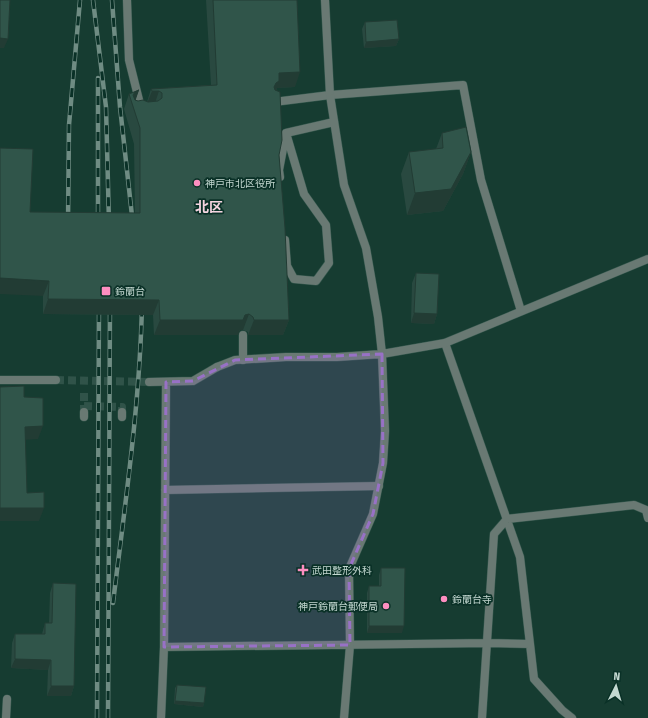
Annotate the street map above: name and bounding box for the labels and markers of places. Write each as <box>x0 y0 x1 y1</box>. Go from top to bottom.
marker: 神戸市北区役所 <box>192 178 202 188</box>
place label: 神戸市北区役所 <box>205 178 275 190</box>
marker: 鈴蘭台 <box>100 285 112 297</box>
place label: 鈴蘭台 <box>115 286 145 298</box>
marker: 武田整形外科 <box>297 564 309 576</box>
place label: 武田整形外科 <box>312 565 372 577</box>
marker: 鈴蘭台寺 <box>439 594 449 604</box>
place label: 鈴蘭台寺 <box>452 594 492 606</box>
place label: 神戸鈴蘭台郵便局 <box>298 601 378 613</box>
marker: 神戸鈴蘭台郵便局 <box>381 601 391 611</box>

